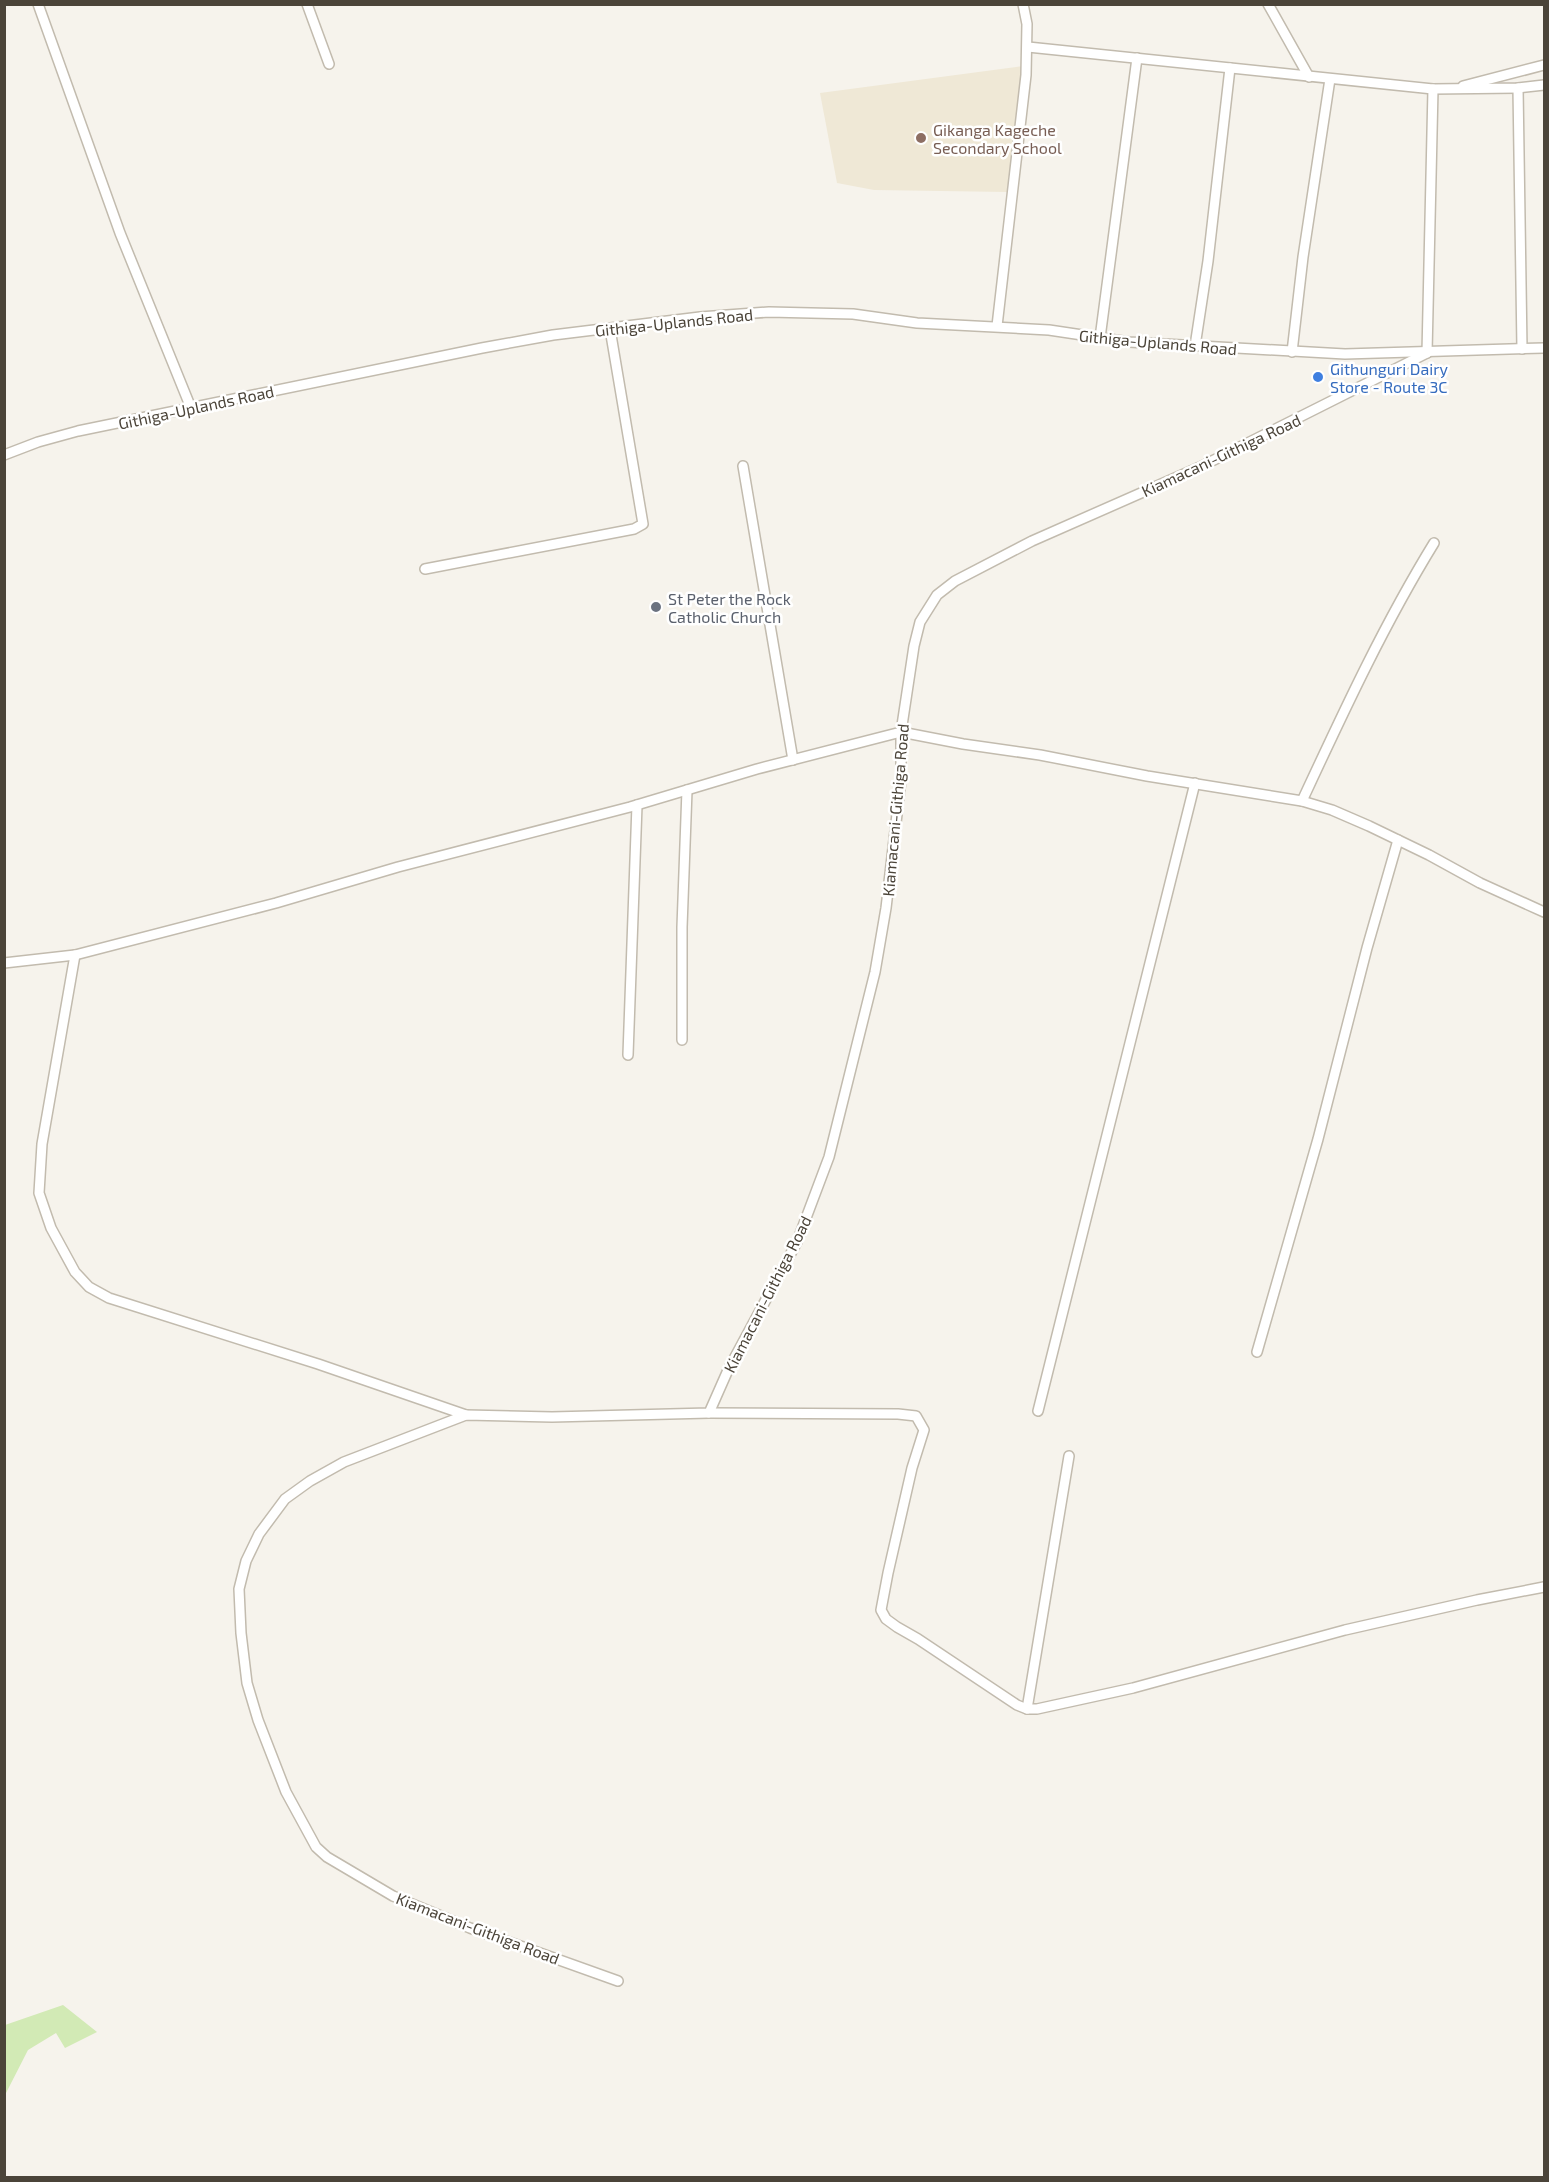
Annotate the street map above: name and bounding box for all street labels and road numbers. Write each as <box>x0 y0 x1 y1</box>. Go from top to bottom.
street label: Githiga-Uplands Road <box>594 304 754 340</box>
street label: Githiga-Uplands Road <box>1078 326 1238 358</box>
street label: Githiga-Uplands Road <box>116 381 276 433</box>
street label: Kiamacani-Githiga Road <box>1138 410 1304 500</box>
street label: Kiamacani-Githiga Road <box>878 723 912 897</box>
street label: Kiamacani-Githiga Road <box>719 1212 815 1376</box>
street label: Kiamacani-Githiga Road <box>394 1888 562 1968</box>

